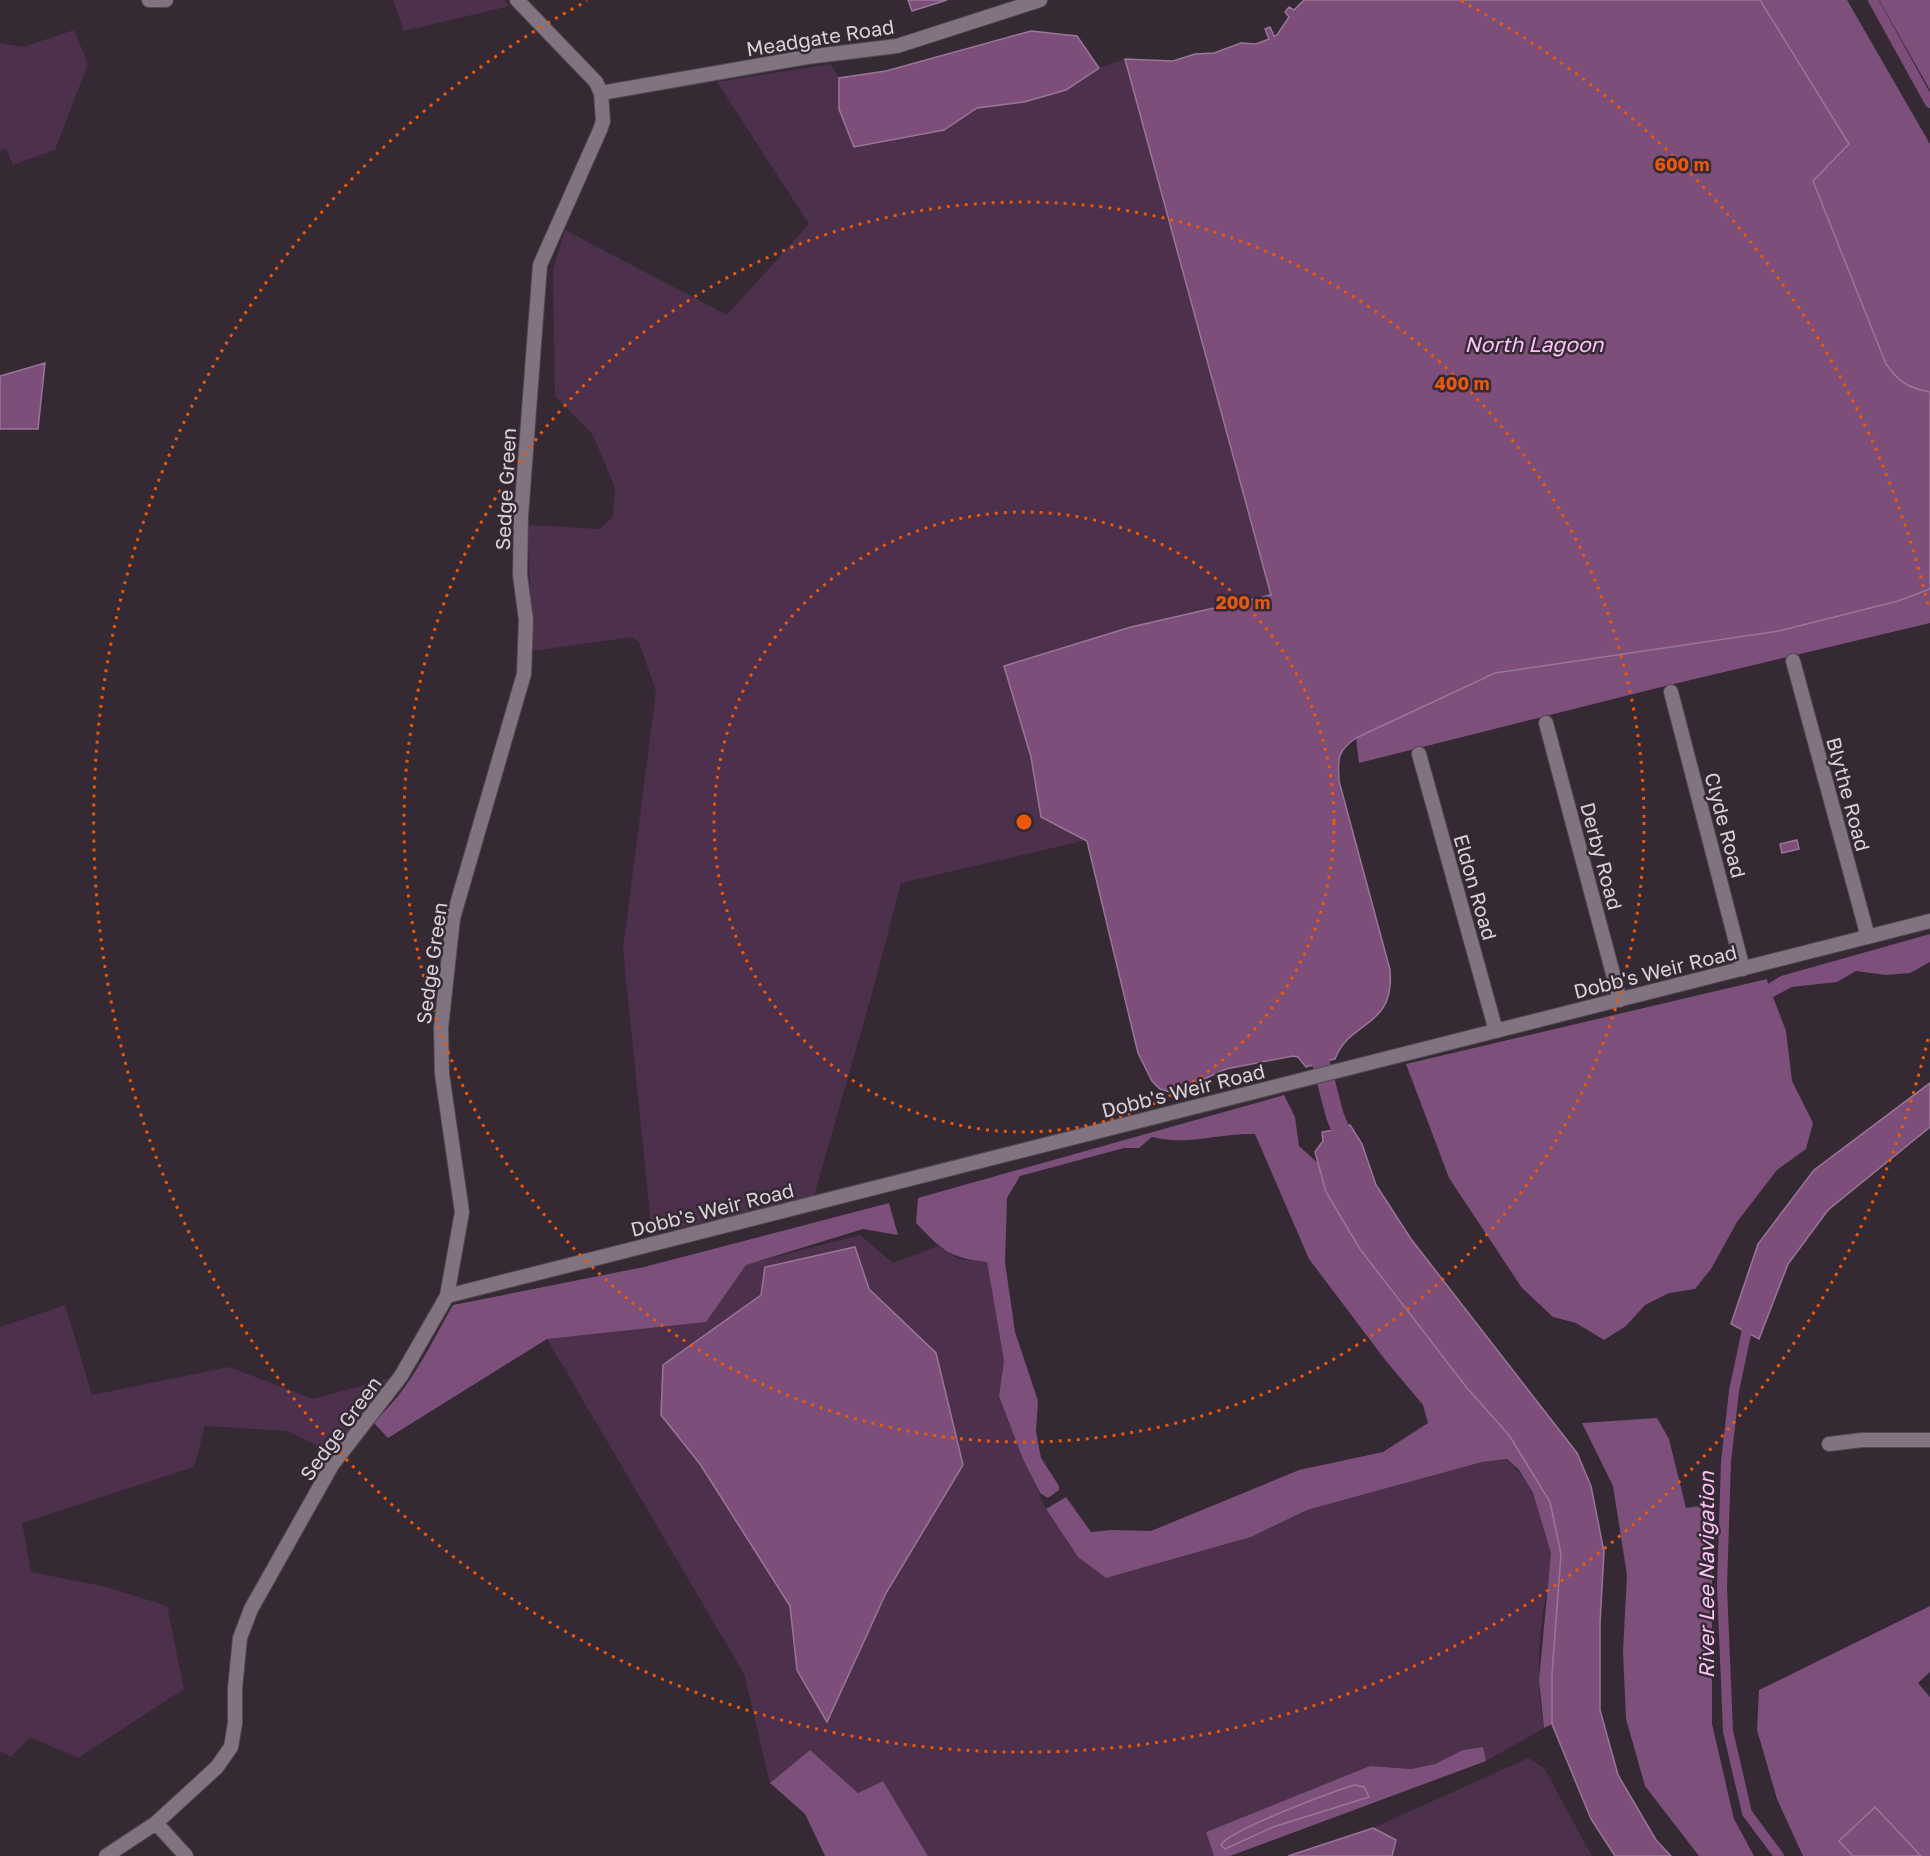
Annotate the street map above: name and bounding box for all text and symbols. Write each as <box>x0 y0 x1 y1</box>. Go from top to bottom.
street label: Meadgate Road <box>744 13 896 61</box>
text: 600 m <box>1654 153 1710 175</box>
water label: North Lagoon <box>1465 331 1604 357</box>
text: 400 m <box>1435 372 1489 394</box>
street label: Sedge Green <box>490 427 520 551</box>
text: 200 m <box>1216 591 1270 613</box>
street label: Blythe Road <box>1822 734 1876 854</box>
street label: Clyde Road <box>1700 770 1752 880</box>
street label: Derby Road <box>1576 800 1628 912</box>
centre of rings <box>1014 812 1034 832</box>
street label: Eldon Road <box>1449 831 1503 943</box>
street label: Sedge Green <box>411 901 451 1025</box>
street label: Dobb's Weir Road <box>1571 939 1739 1003</box>
street label: Dobb's Weir Road <box>1099 1058 1267 1122</box>
street label: Dobb's Weir Road <box>628 1177 796 1241</box>
street label: Sedge Green <box>294 1371 386 1485</box>
water label: River Lee Navigation <box>1693 1470 1719 1679</box>

